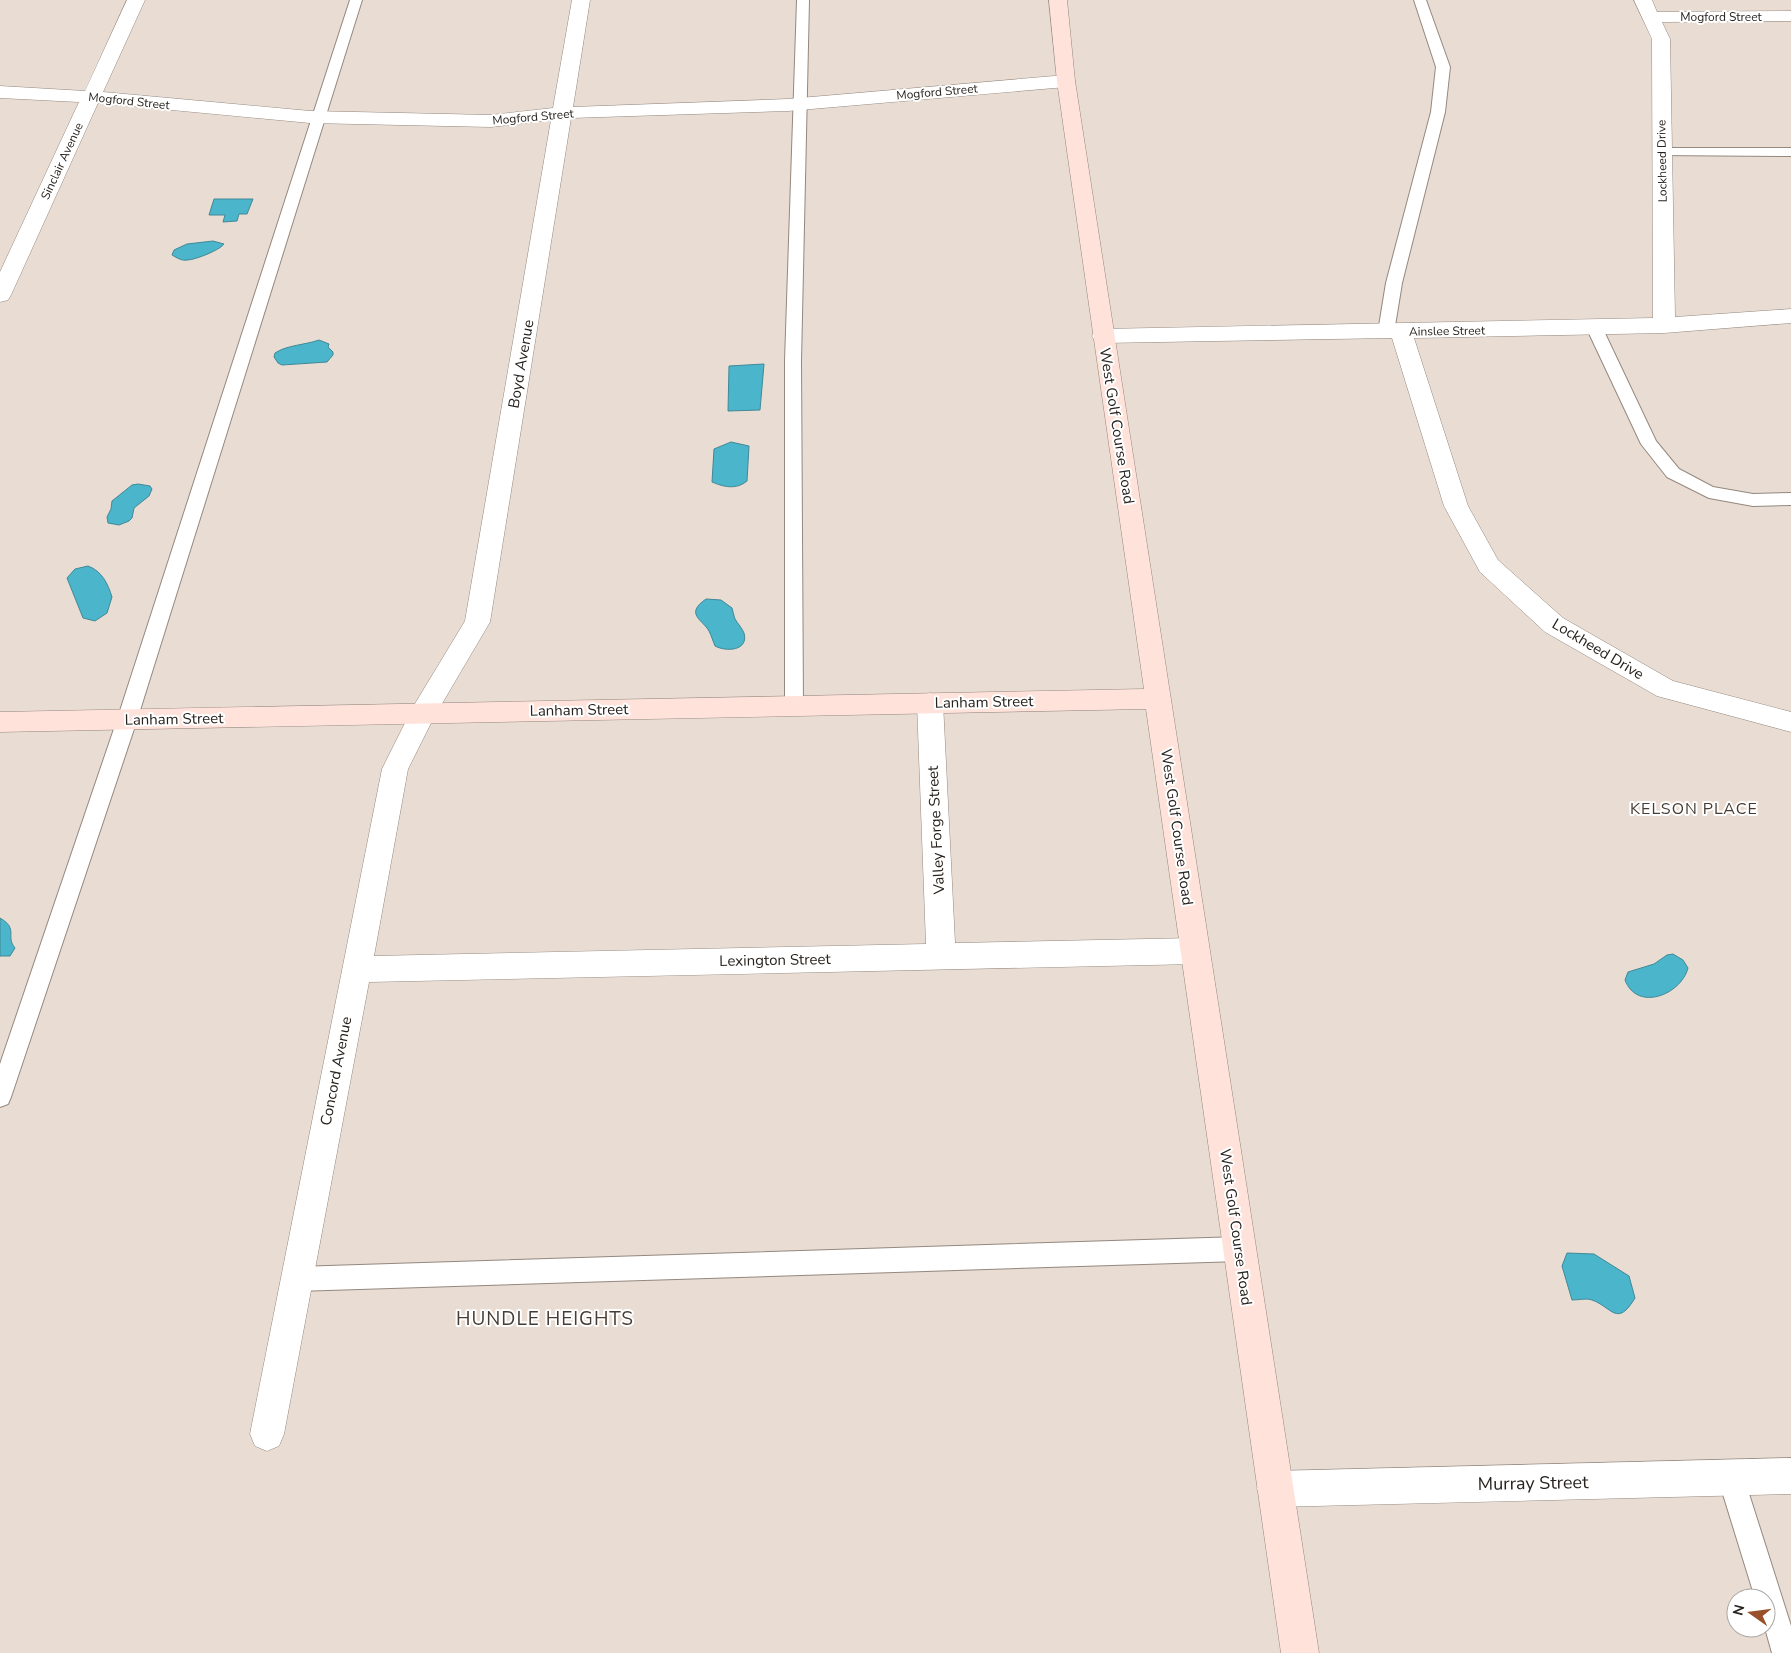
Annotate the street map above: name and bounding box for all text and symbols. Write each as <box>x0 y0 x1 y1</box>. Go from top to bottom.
street label: Mogford Street <box>1680 9 1763 25</box>
street label: Mogford Street <box>896 80 979 104</box>
street label: Mogford Street <box>88 89 171 113</box>
street label: Mogford Street <box>492 105 575 129</box>
street label: Lockheed Drive <box>1653 119 1671 203</box>
street label: Sinclair Avenue <box>37 120 87 202</box>
street label: Boyd Avenue <box>503 318 539 410</box>
street label: Ainslee Street <box>1409 322 1486 340</box>
street label: West Golf Course Road <box>1095 346 1139 506</box>
street label: Lockheed Drive <box>1548 614 1648 684</box>
street label: Lanham Street <box>934 691 1034 713</box>
street label: Lanham Street <box>529 699 629 721</box>
street label: Lanham Street <box>124 708 224 730</box>
street label: West Golf Course Road <box>1156 747 1198 907</box>
street label: Valley Forge Street <box>923 764 949 896</box>
district label: KELSON PLACE <box>1630 798 1758 820</box>
street label: Lexington Street <box>719 949 832 971</box>
street label: Concord Avenue <box>316 1015 356 1127</box>
street label: West Golf Course Road <box>1215 1147 1257 1307</box>
district label: HUNDLE HEIGHTS <box>456 1306 634 1332</box>
street label: Murray Street <box>1477 1470 1589 1496</box>
north arrow <box>1726 1588 1776 1638</box>
text: N <box>1728 1603 1749 1617</box>

